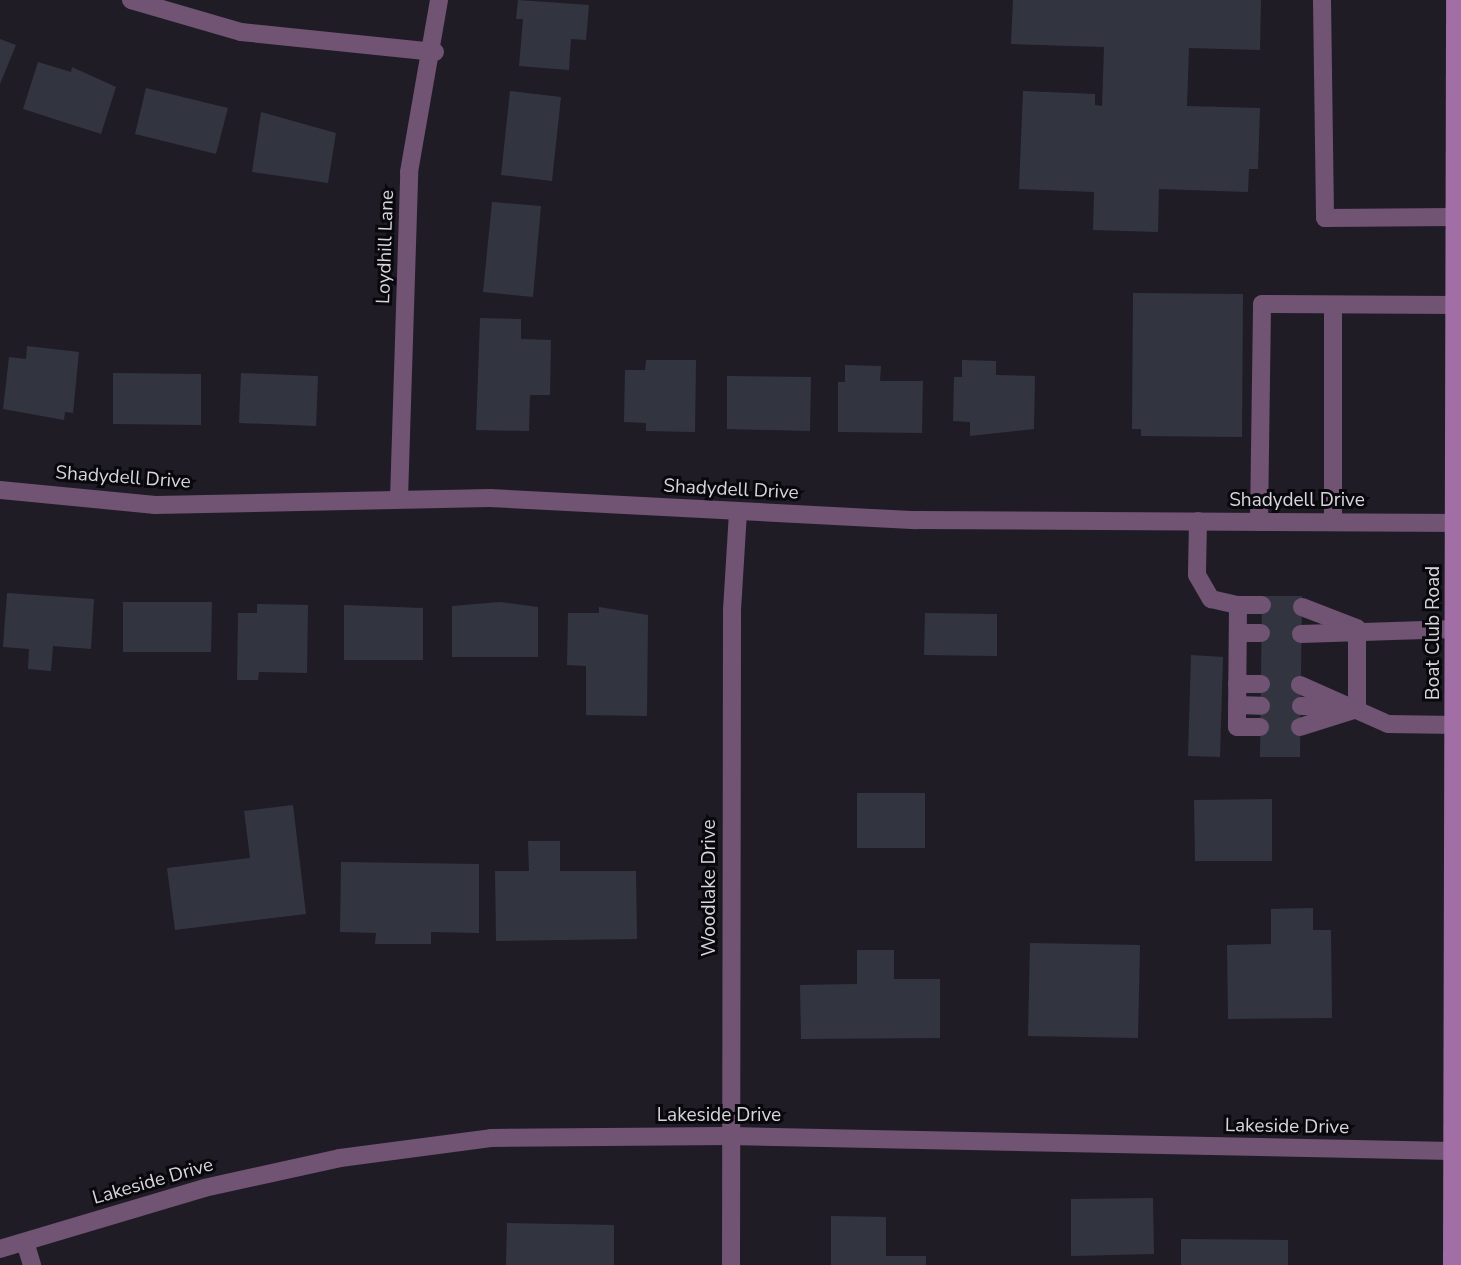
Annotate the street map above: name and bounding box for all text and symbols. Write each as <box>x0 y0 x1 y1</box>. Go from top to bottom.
street label: Loydhill Lane <box>373 190 399 304</box>
street label: Shadydell Drive <box>55 462 191 494</box>
street label: Shadydell Drive <box>663 475 799 505</box>
street label: Shadydell Drive <box>1229 490 1365 512</box>
street label: Boat Club Road <box>1423 566 1445 700</box>
street label: Woodlake Drive <box>699 819 721 957</box>
street label: Lakeside Drive <box>657 1105 781 1127</box>
street label: Lakeside Drive <box>1225 1115 1349 1139</box>
street label: Lakeside Drive <box>90 1154 216 1210</box>

